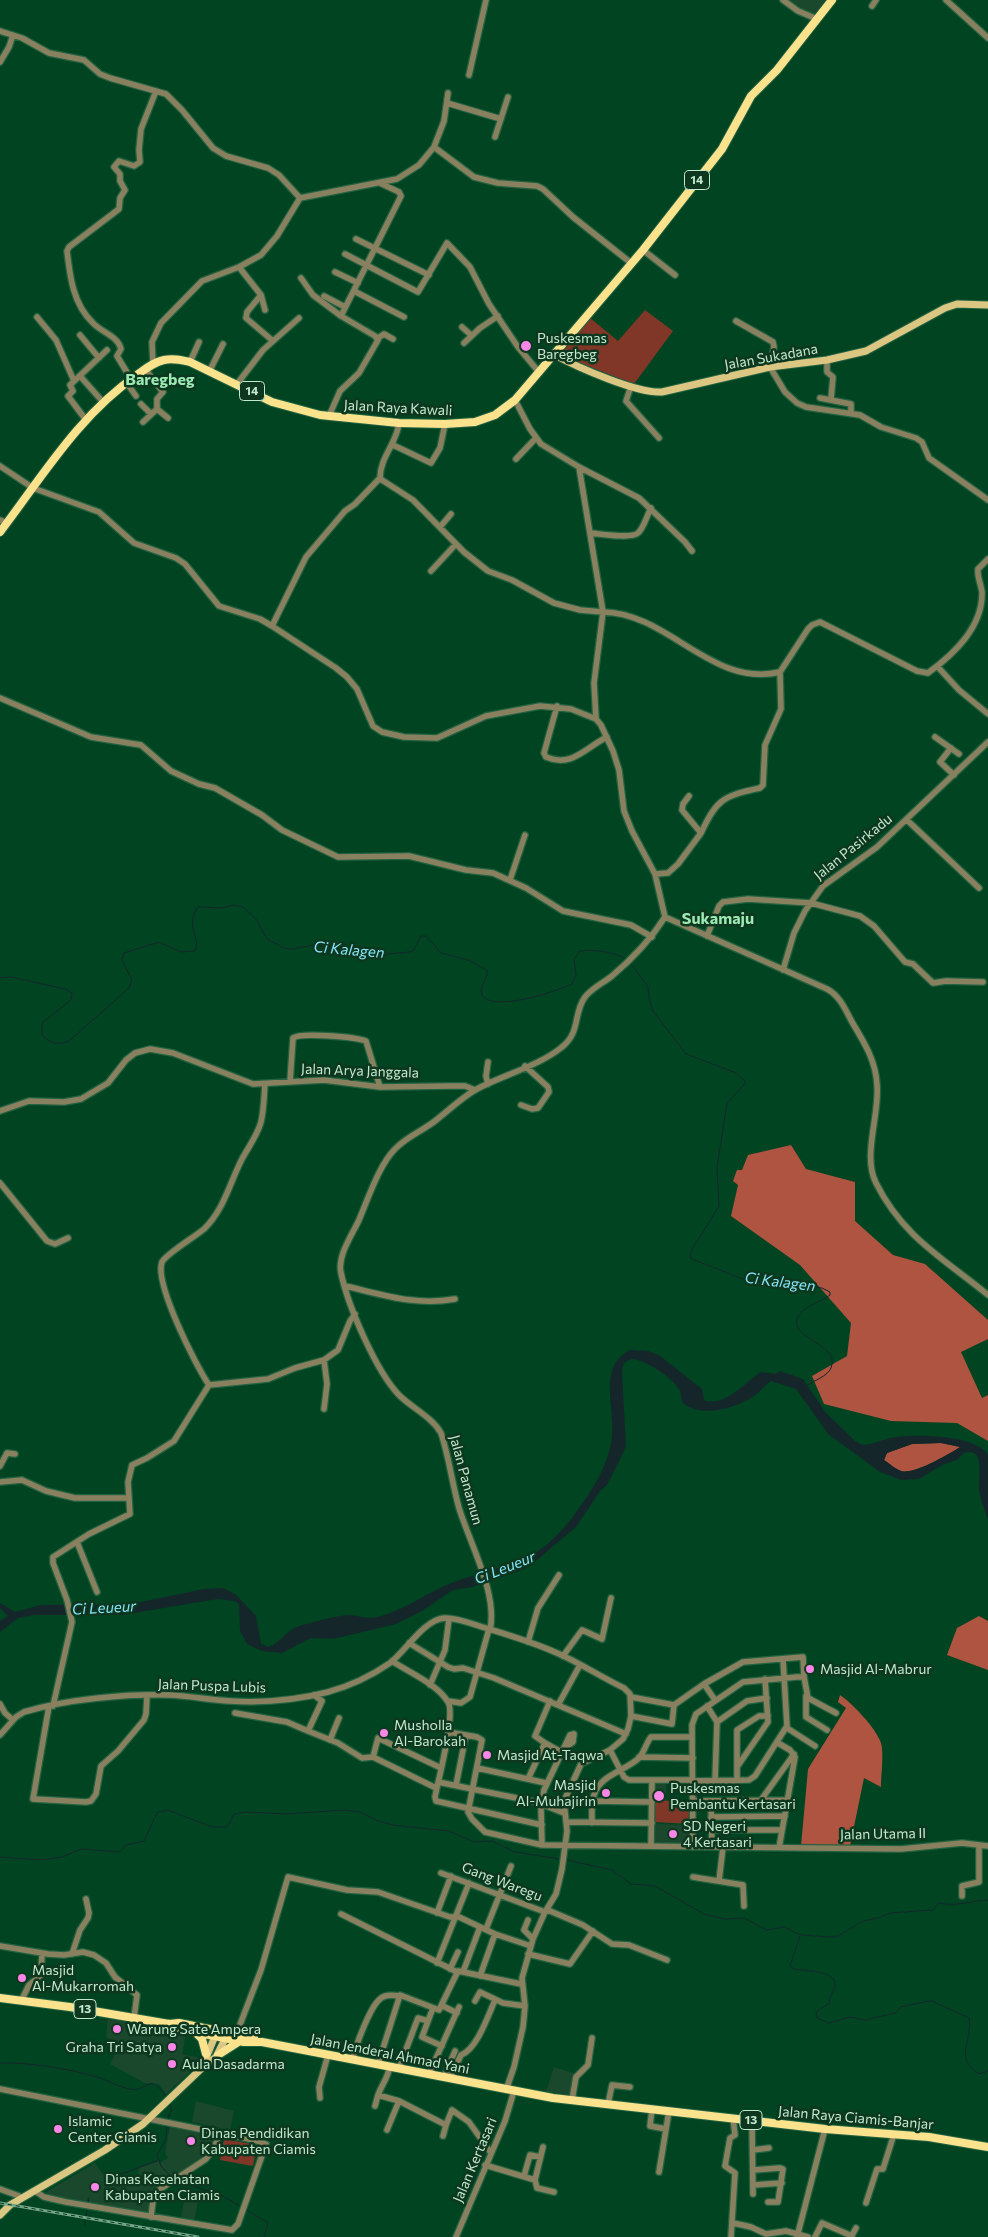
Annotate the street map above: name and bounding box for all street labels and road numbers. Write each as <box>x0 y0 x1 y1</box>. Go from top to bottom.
road number: 14 <box>684 170 710 190</box>
street label: Jalan Sukadana <box>723 341 819 373</box>
road number: 14 <box>240 382 264 401</box>
street label: Jalan Raya Kawali <box>343 397 453 419</box>
street label: Jalan Pasirkadu <box>811 810 895 884</box>
street label: Jalan Arya Janggala <box>301 1061 419 1081</box>
street label: Jalan Panamun <box>446 1433 486 1527</box>
street label: Jalan Puspa Lubis <box>158 1676 266 1696</box>
street label: Jalan Utama II <box>840 1825 926 1843</box>
street label: Gang Waregu <box>459 1859 545 1905</box>
road number: 13 <box>74 2000 96 2018</box>
street label: Jalan Jenderal Ahmad Yani <box>309 2030 471 2078</box>
street label: Jalan Raya Ciamis-Banjar <box>778 2103 934 2133</box>
road number: 13 <box>740 2110 762 2130</box>
street label: Jalan Kertasari <box>450 2115 500 2205</box>

